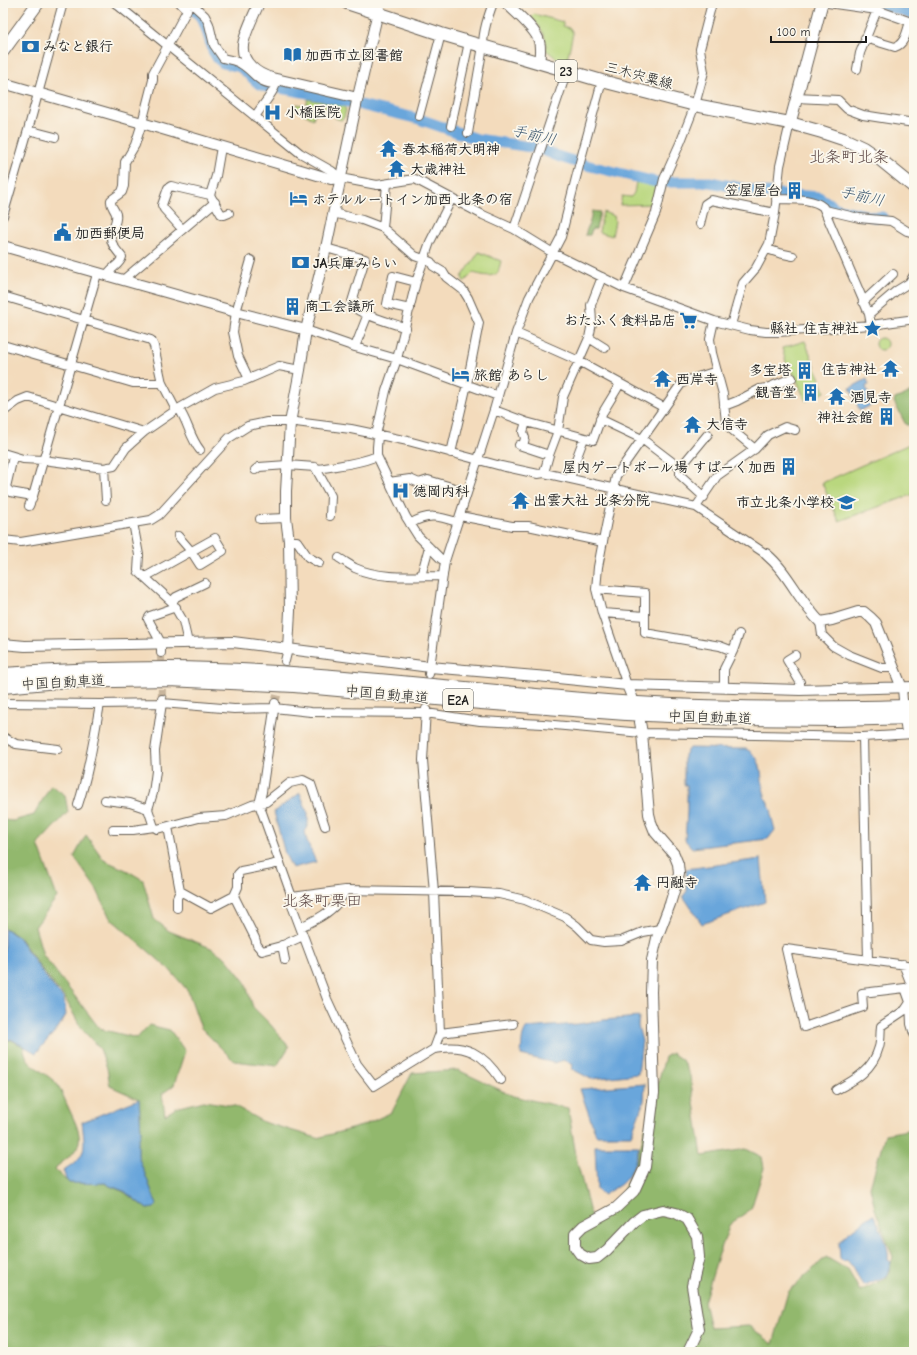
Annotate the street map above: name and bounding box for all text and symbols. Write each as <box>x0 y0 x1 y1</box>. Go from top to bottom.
scale bar <box>771 18 866 44</box>
text: 100 m <box>777 25 810 39</box>
bank icon: みなと銀行 <box>20 36 40 56</box>
place label: みなと銀行 <box>43 38 113 55</box>
library icon: 加西市立図書館 <box>282 45 302 65</box>
place label: 加西市立図書館 <box>305 47 403 64</box>
street label: 三木宍粟線 <box>603 58 675 93</box>
road number: 23 <box>555 60 577 82</box>
hospital icon: 小橋医院 <box>262 102 282 122</box>
place label: 小橋医院 <box>285 104 341 121</box>
water label: 手前川 <box>510 121 558 149</box>
temple icon: 春本稲荷大明神 <box>379 139 399 159</box>
place label: 春本稲荷大明神 <box>402 141 500 158</box>
district label: 北条町北条 <box>809 148 889 166</box>
temple icon: 大歳神社 <box>387 159 407 179</box>
place label: 大歳神社 <box>410 161 466 178</box>
building icon: 笠屋屋台 <box>784 180 804 200</box>
place label: 笠屋屋台 <box>725 182 781 199</box>
water label: 手前川 <box>838 182 886 210</box>
hotel icon: ホテルルートイン加西 北条の宿 <box>289 189 309 209</box>
place label: ホテルルートイン加西 北条の宿 <box>312 191 513 208</box>
public building icon: 加西郵便局 <box>52 223 72 243</box>
place label: 加西郵便局 <box>75 225 145 242</box>
bank icon: JA兵庫みらい <box>290 253 310 273</box>
place label: JA兵庫みらい <box>313 255 397 272</box>
building icon: 商工会議所 <box>282 296 302 316</box>
place label: 商工会議所 <box>305 298 375 315</box>
supermarket icon: おたふく食料品店 <box>679 310 699 330</box>
place label: おたふく食料品店 <box>564 312 676 329</box>
place icon: 縣社 住吉神社 <box>862 318 882 338</box>
place label: 縣社 住吉神社 <box>770 320 859 337</box>
temple icon: 住吉神社 <box>880 359 900 379</box>
building icon: 多宝塔 <box>794 360 814 380</box>
place label: 住吉神社 <box>821 361 877 378</box>
place label: 多宝塔 <box>749 362 791 379</box>
hotel icon: 旅館 あらし <box>451 365 471 385</box>
place label: 旅館 あらし <box>474 367 549 384</box>
temple icon: 西岸寺 <box>653 369 673 389</box>
place label: 西岸寺 <box>676 371 718 388</box>
building icon: 観音堂 <box>800 382 820 402</box>
place label: 観音堂 <box>755 384 797 401</box>
temple icon: 酒見寺 <box>827 387 847 407</box>
place label: 酒見寺 <box>850 389 892 406</box>
building icon: 神社会館 <box>876 407 896 427</box>
place label: 神社会館 <box>817 409 873 426</box>
temple icon: 大信寺 <box>683 414 703 434</box>
place label: 大信寺 <box>706 416 748 433</box>
building icon: 屋内ゲートボール場 すぱーく加西 <box>779 457 799 477</box>
place label: 屋内ゲートボール場 すぱーく加西 <box>562 459 776 476</box>
hospital icon: 徳岡内科 <box>390 481 410 501</box>
place label: 徳岡内科 <box>413 483 470 500</box>
temple icon: 出雲大社 北条分院 <box>510 490 530 510</box>
place label: 出雲大社 北条分院 <box>533 492 650 509</box>
school or university icon: 市立北条小学校 <box>837 492 857 512</box>
place label: 市立北条小学校 <box>736 494 834 511</box>
street label: 中国自動車道 <box>21 672 105 693</box>
street label: 中国自動車道 <box>344 682 430 707</box>
road number: E2A <box>443 689 473 711</box>
street label: 中国自動車道 <box>668 708 752 727</box>
temple icon: 円融寺 <box>633 872 653 892</box>
place label: 円融寺 <box>656 874 698 891</box>
district label: 北条町栗田 <box>282 892 362 910</box>

